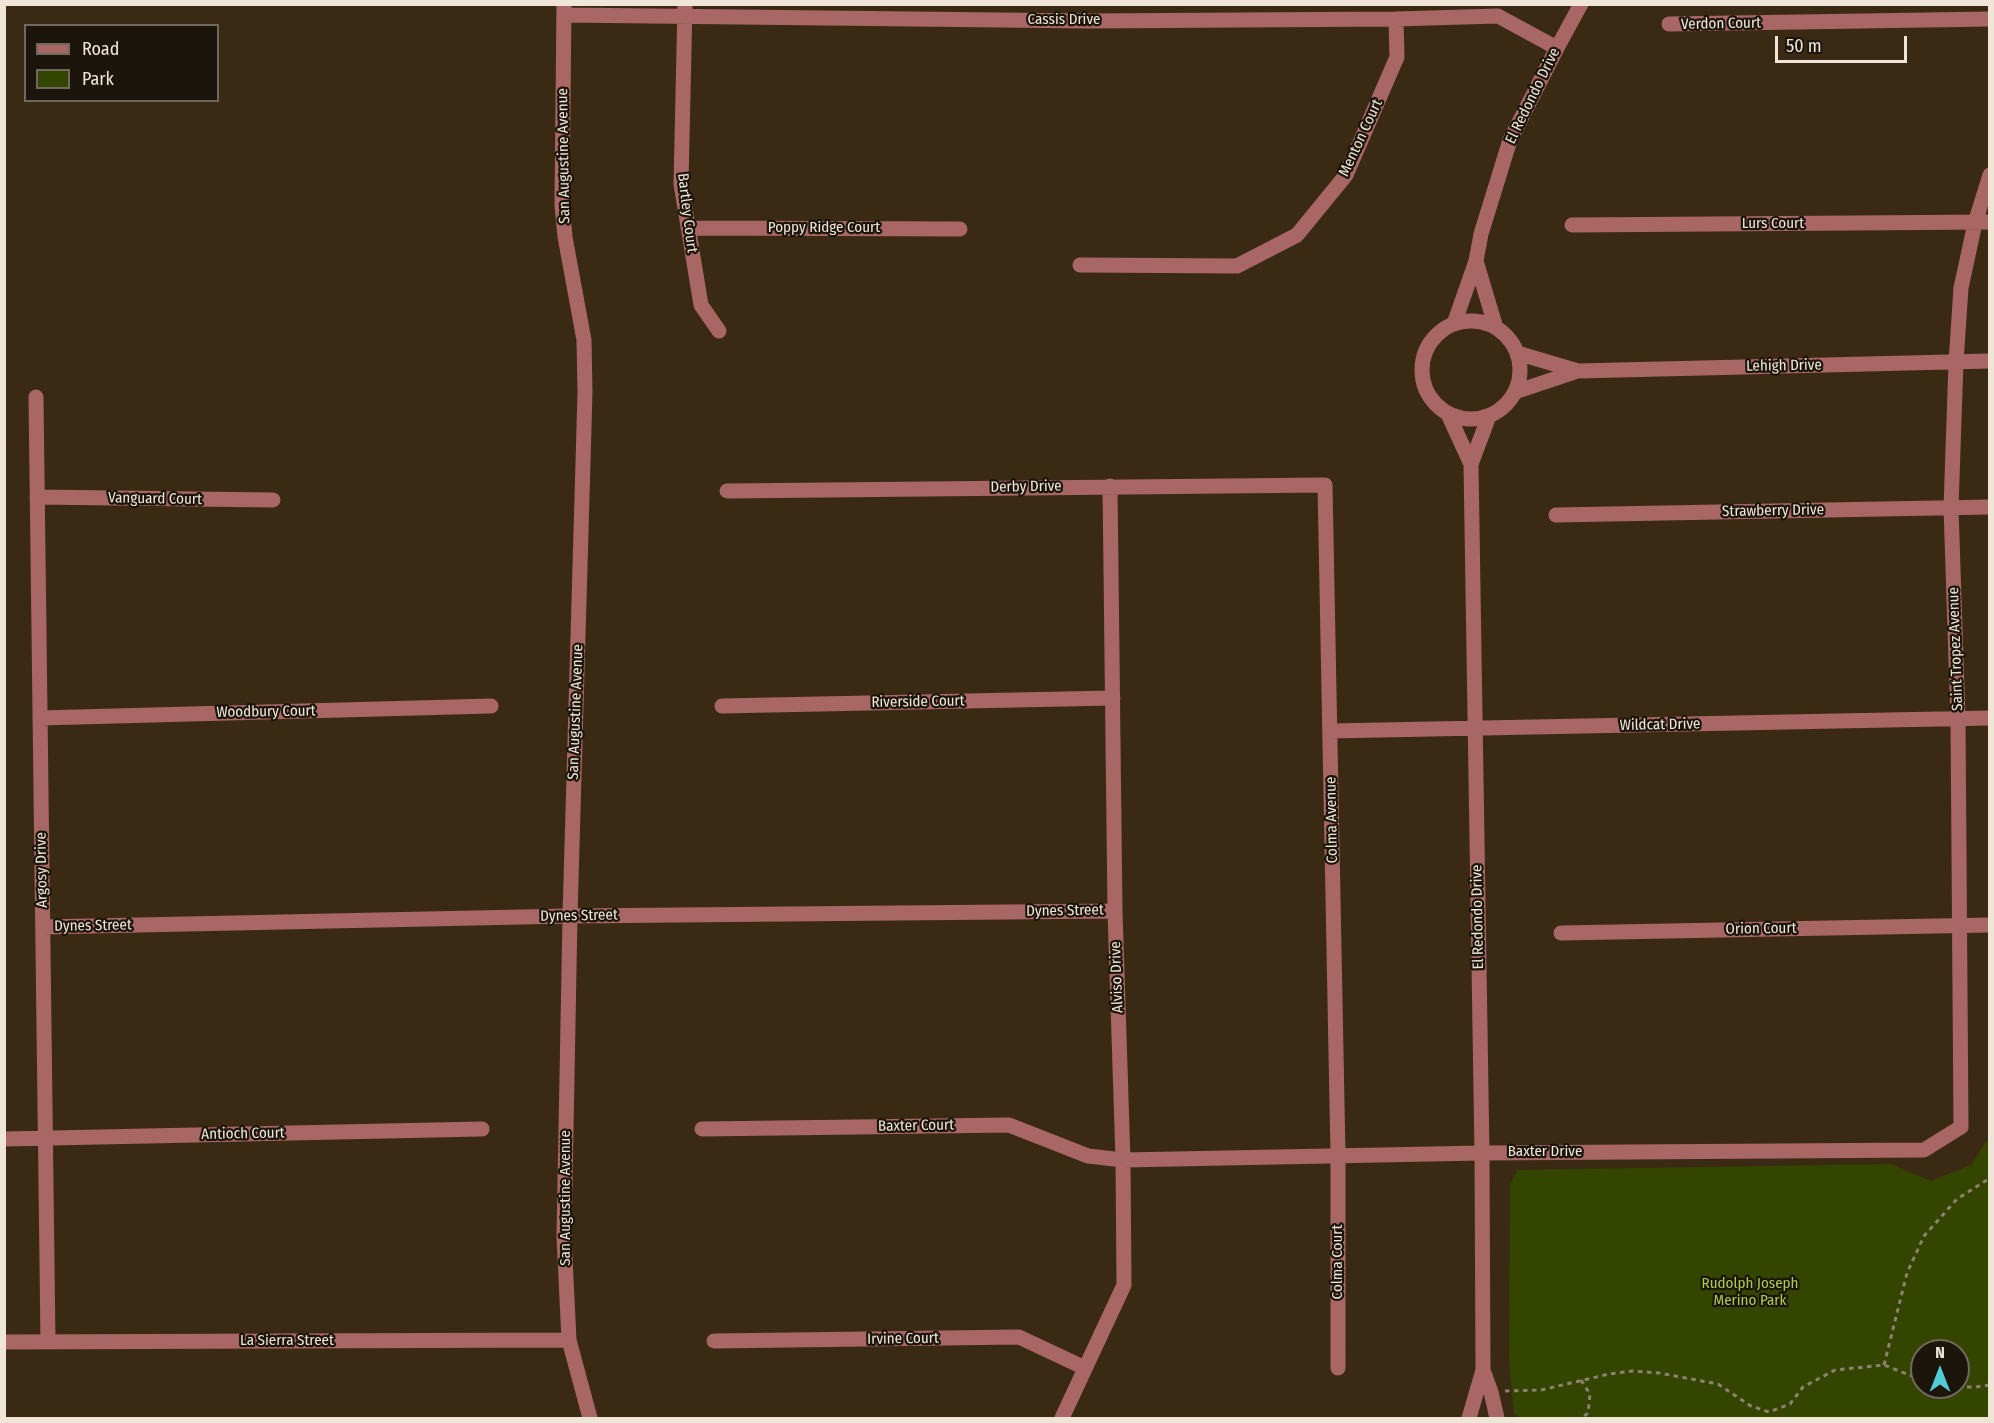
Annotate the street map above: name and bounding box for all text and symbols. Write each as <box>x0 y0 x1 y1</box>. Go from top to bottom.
street label: Cassis Drive <box>1028 11 1100 29</box>
street label: Verdon Court <box>1681 14 1761 34</box>
legend <box>24 24 219 102</box>
scale bar <box>1778 24 1910 62</box>
text: 50 m <box>1786 35 1822 57</box>
text: Road <box>82 38 119 60</box>
street label: El Redondo Drive <box>1502 45 1564 147</box>
text: Park <box>82 68 114 90</box>
street label: San Augustine Avenue <box>554 88 574 224</box>
street label: Menton Court <box>1335 97 1387 179</box>
street label: Bartley Court <box>673 172 701 254</box>
street label: Lurs Court <box>1742 215 1804 233</box>
street label: Poppy Ridge Court <box>768 219 880 237</box>
street label: Lehigh Drive <box>1746 356 1822 376</box>
street label: Derby Drive <box>990 477 1062 497</box>
street label: Vanguard Court <box>108 489 202 509</box>
street label: Strawberry Drive <box>1722 501 1824 521</box>
street label: Saint Tropez Avenue <box>1945 587 1967 711</box>
street label: San Augustine Avenue <box>565 644 587 780</box>
street label: Riverside Court <box>871 692 965 712</box>
street label: Woodbury Court <box>216 702 316 722</box>
street label: Wildcat Drive <box>1619 715 1701 735</box>
street label: Colma Avenue <box>1322 777 1342 863</box>
street label: Argosy Drive <box>32 832 52 908</box>
street label: El Redondo Drive <box>1468 864 1488 970</box>
street label: Dynes Street <box>1026 901 1104 921</box>
street label: Dynes Street <box>540 906 618 926</box>
street label: Dynes Street <box>54 916 132 936</box>
street label: Orion Court <box>1725 919 1797 939</box>
street label: Alviso Drive <box>1107 941 1127 1013</box>
street label: Baxter Court <box>878 1116 954 1136</box>
street label: Antioch Court <box>201 1124 285 1144</box>
street label: San Augustine Avenue <box>557 1130 575 1266</box>
street label: Baxter Drive <box>1508 1143 1582 1161</box>
street label: Colma Court <box>1329 1225 1347 1299</box>
park label: Rudolph Joseph Merino Park <box>1701 1275 1799 1310</box>
street label: Irvine Court <box>867 1329 939 1349</box>
street label: La Sierra Street <box>240 1332 334 1350</box>
north arrow <box>1910 1339 1970 1399</box>
text: N <box>1935 1343 1945 1362</box>

